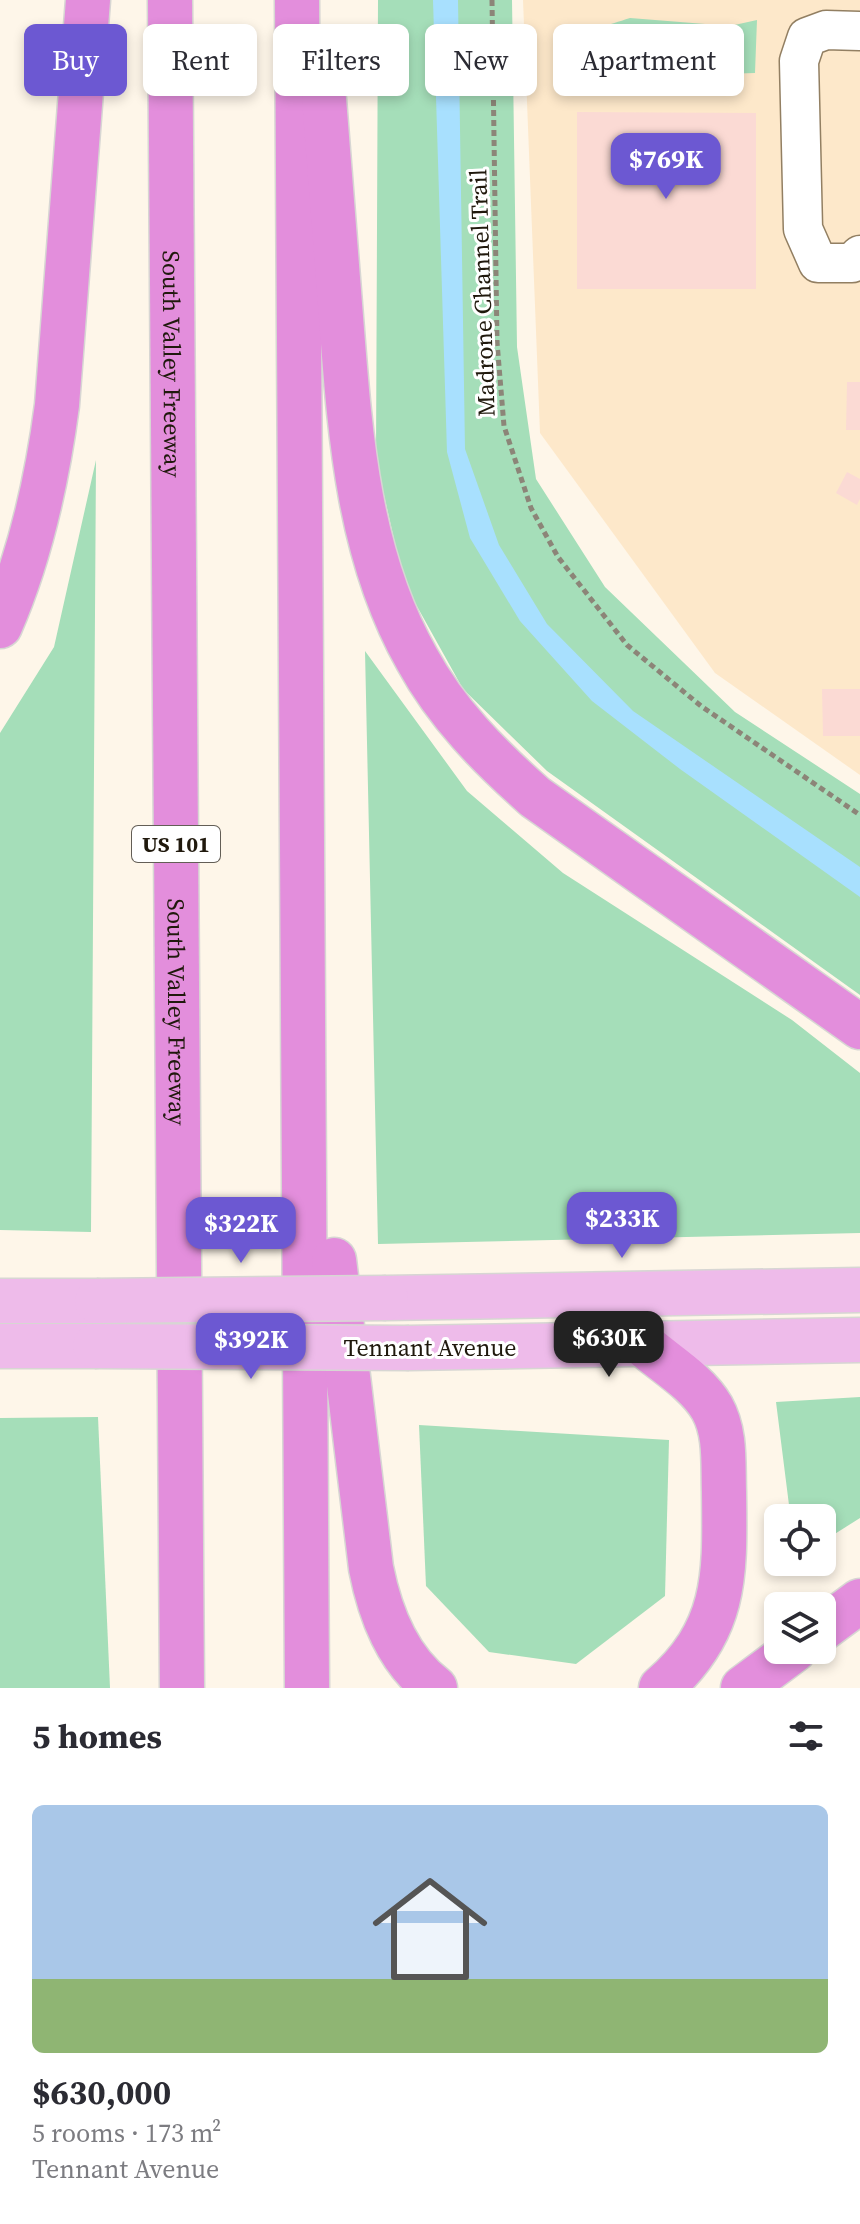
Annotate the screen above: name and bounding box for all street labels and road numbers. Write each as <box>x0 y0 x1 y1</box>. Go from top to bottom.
street label: Madrone Channel Trail <box>461 169 503 417</box>
street label: South Valley Freeway <box>155 250 190 478</box>
road number: US 101 <box>132 826 220 862</box>
street label: South Valley Freeway <box>160 898 195 1126</box>
street label: Tennant Avenue <box>344 1331 516 1364</box>

